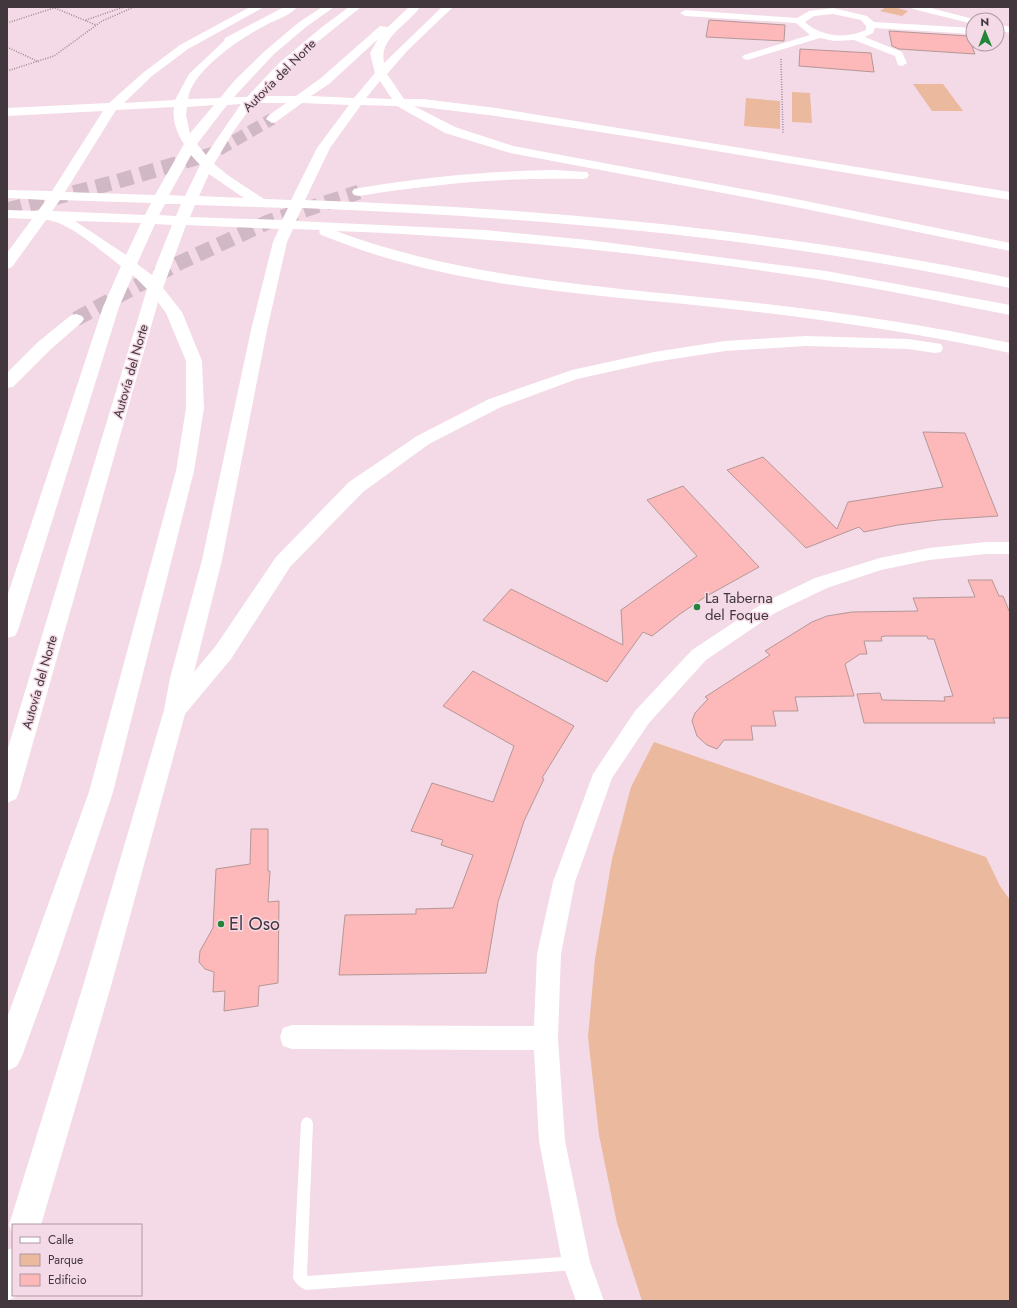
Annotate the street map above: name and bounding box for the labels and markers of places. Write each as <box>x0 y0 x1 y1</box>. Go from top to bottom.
place label: La Taberna del Foque <box>705 587 773 626</box>
marker: La Taberna del Foque <box>692 602 702 612</box>
place label: El Oso <box>229 911 280 937</box>
marker: El Oso <box>216 919 226 929</box>

